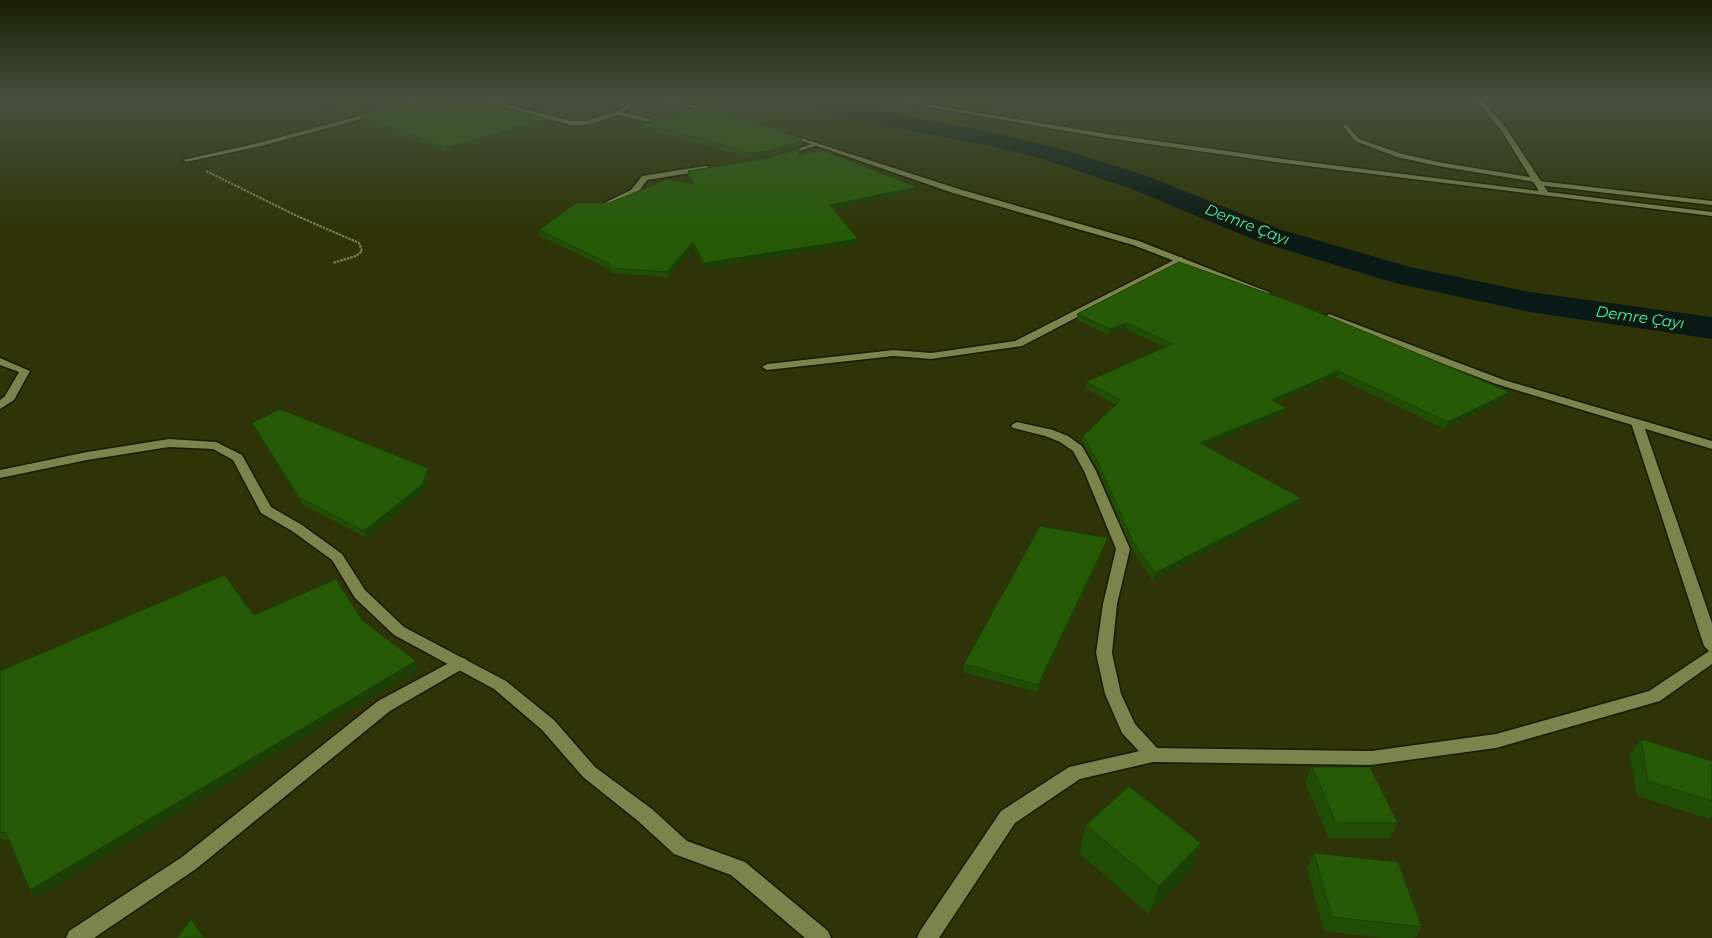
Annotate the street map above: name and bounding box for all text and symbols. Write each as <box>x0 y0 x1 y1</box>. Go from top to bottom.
water label: Demre Çayı <box>1202 201 1292 249</box>
water label: Demre Çayı <box>1595 303 1685 333</box>

